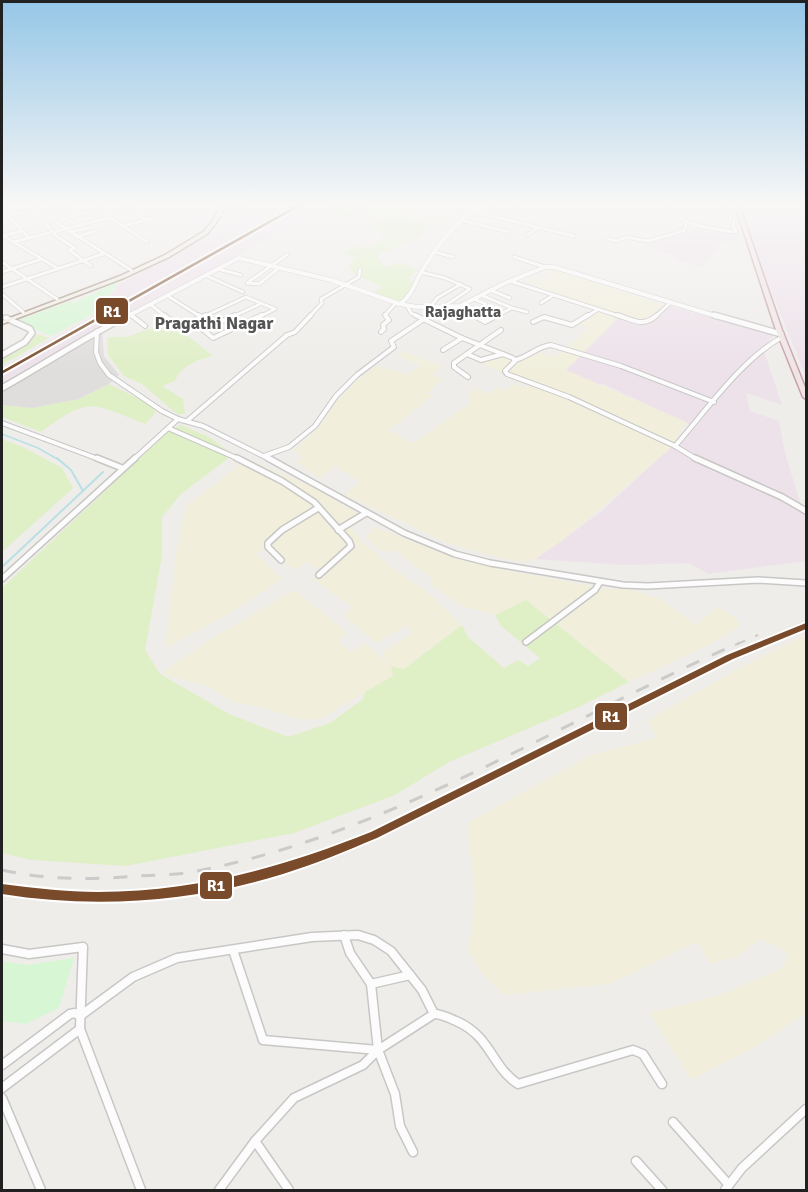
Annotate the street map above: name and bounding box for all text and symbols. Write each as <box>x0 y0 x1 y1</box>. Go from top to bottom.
line badge: R1 <box>95 297 129 325</box>
text: R1 <box>103 302 122 322</box>
district label: Rajaghatta <box>425 302 501 322</box>
district label: Pragathi Nagar <box>155 312 274 334</box>
line badge: R1 <box>594 702 628 731</box>
text: R1 <box>602 707 621 727</box>
line badge: R1 <box>199 871 233 900</box>
text: R1 <box>207 876 226 896</box>

